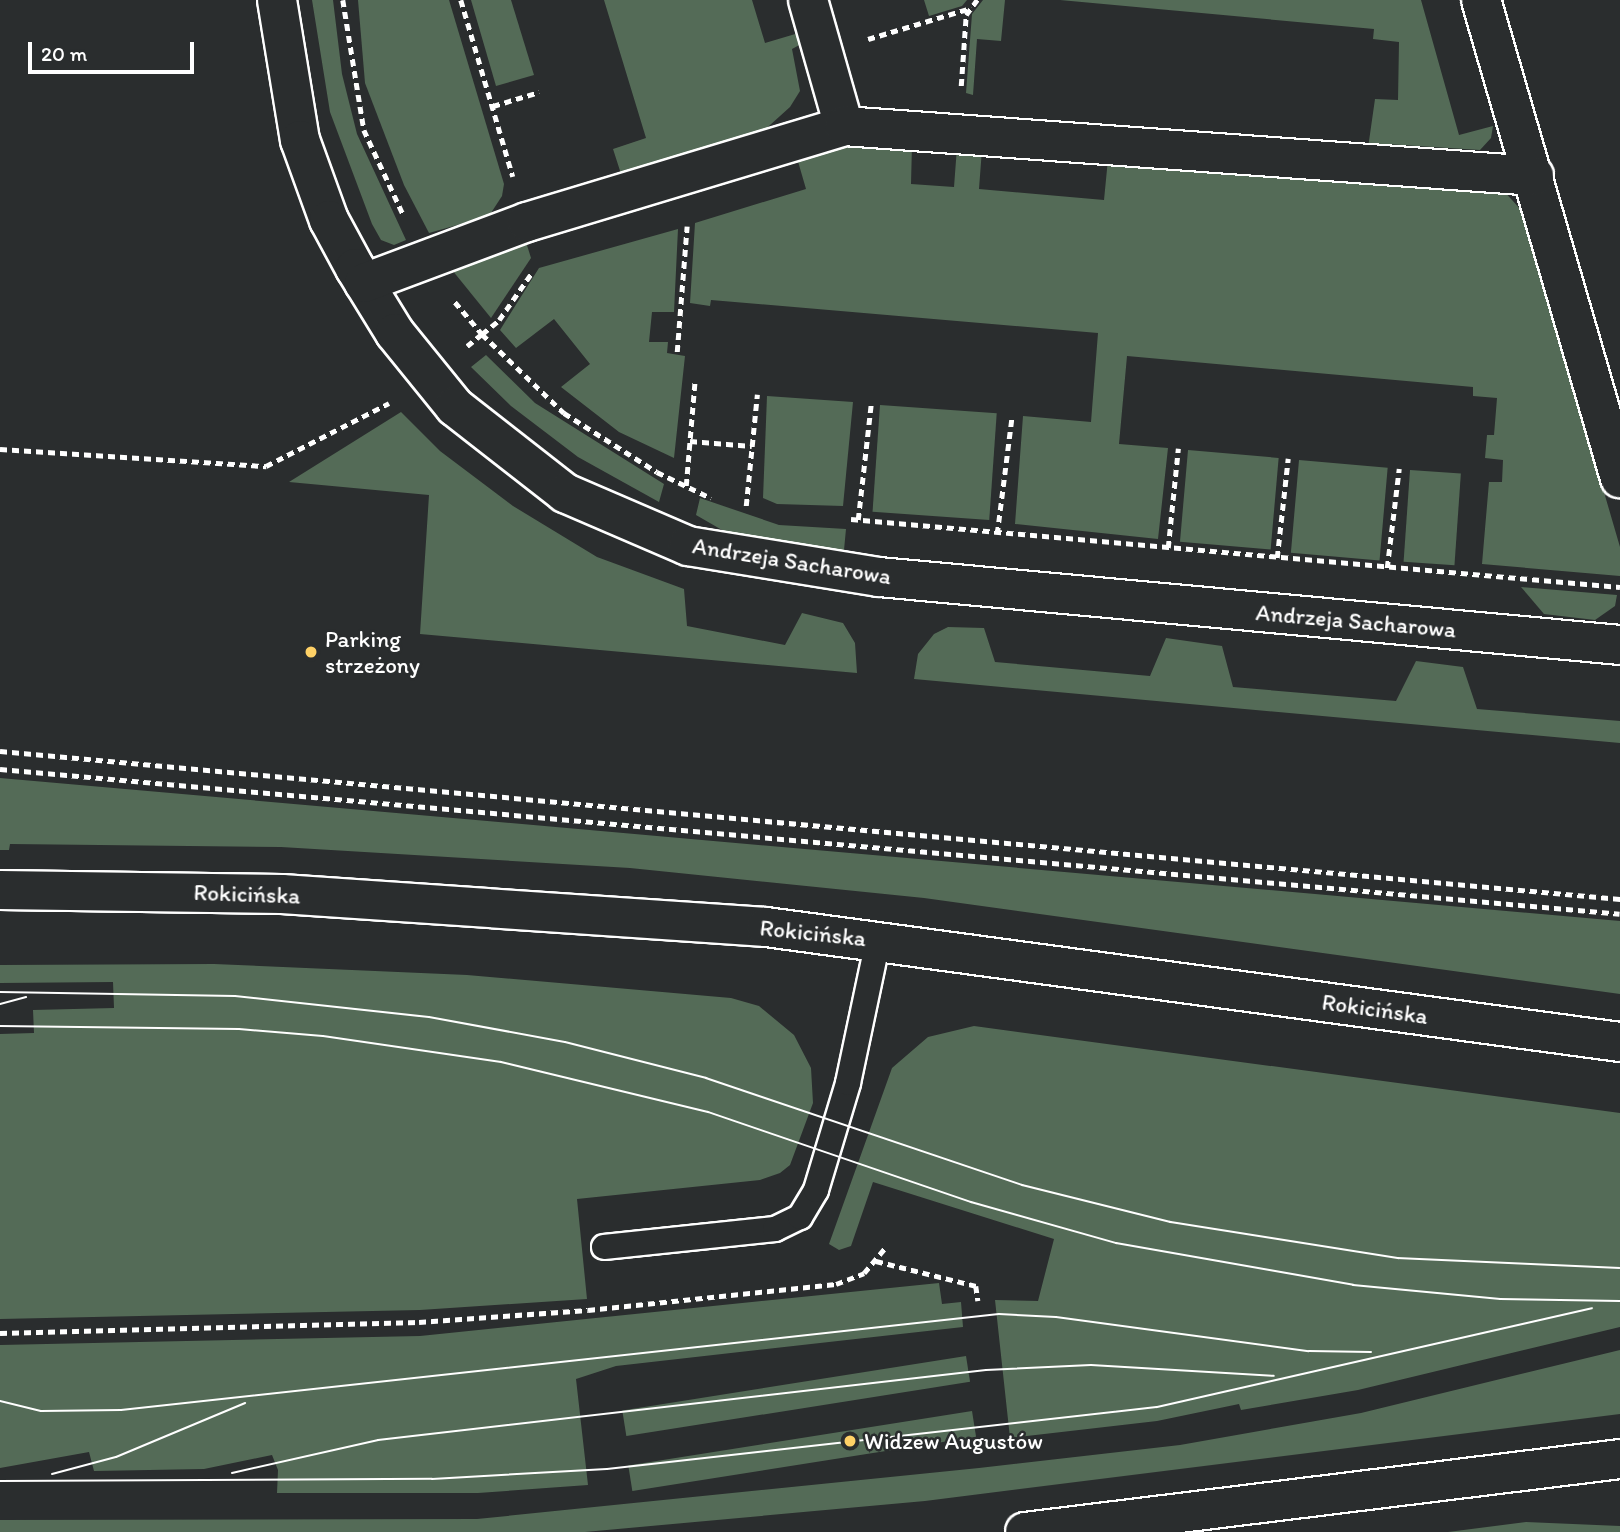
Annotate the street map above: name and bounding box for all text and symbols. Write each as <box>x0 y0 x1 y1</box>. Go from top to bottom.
scale bar <box>32 28 198 72</box>
text: 20 m <box>41 41 87 66</box>
street label: Andrzeja Sacharowa <box>691 532 893 590</box>
street label: Andrzeja Sacharowa <box>1255 599 1457 643</box>
place label: Parking strzeżony <box>325 625 420 679</box>
marker: Parking strzeżony <box>303 644 319 660</box>
street label: Rokicińska <box>193 878 301 910</box>
street label: Rokicińska <box>758 914 868 952</box>
street label: Rokicińska <box>1320 988 1430 1030</box>
place label: Widzew Augustów <box>864 1427 1042 1455</box>
marker: Widzew Augustów <box>842 1433 858 1449</box>

